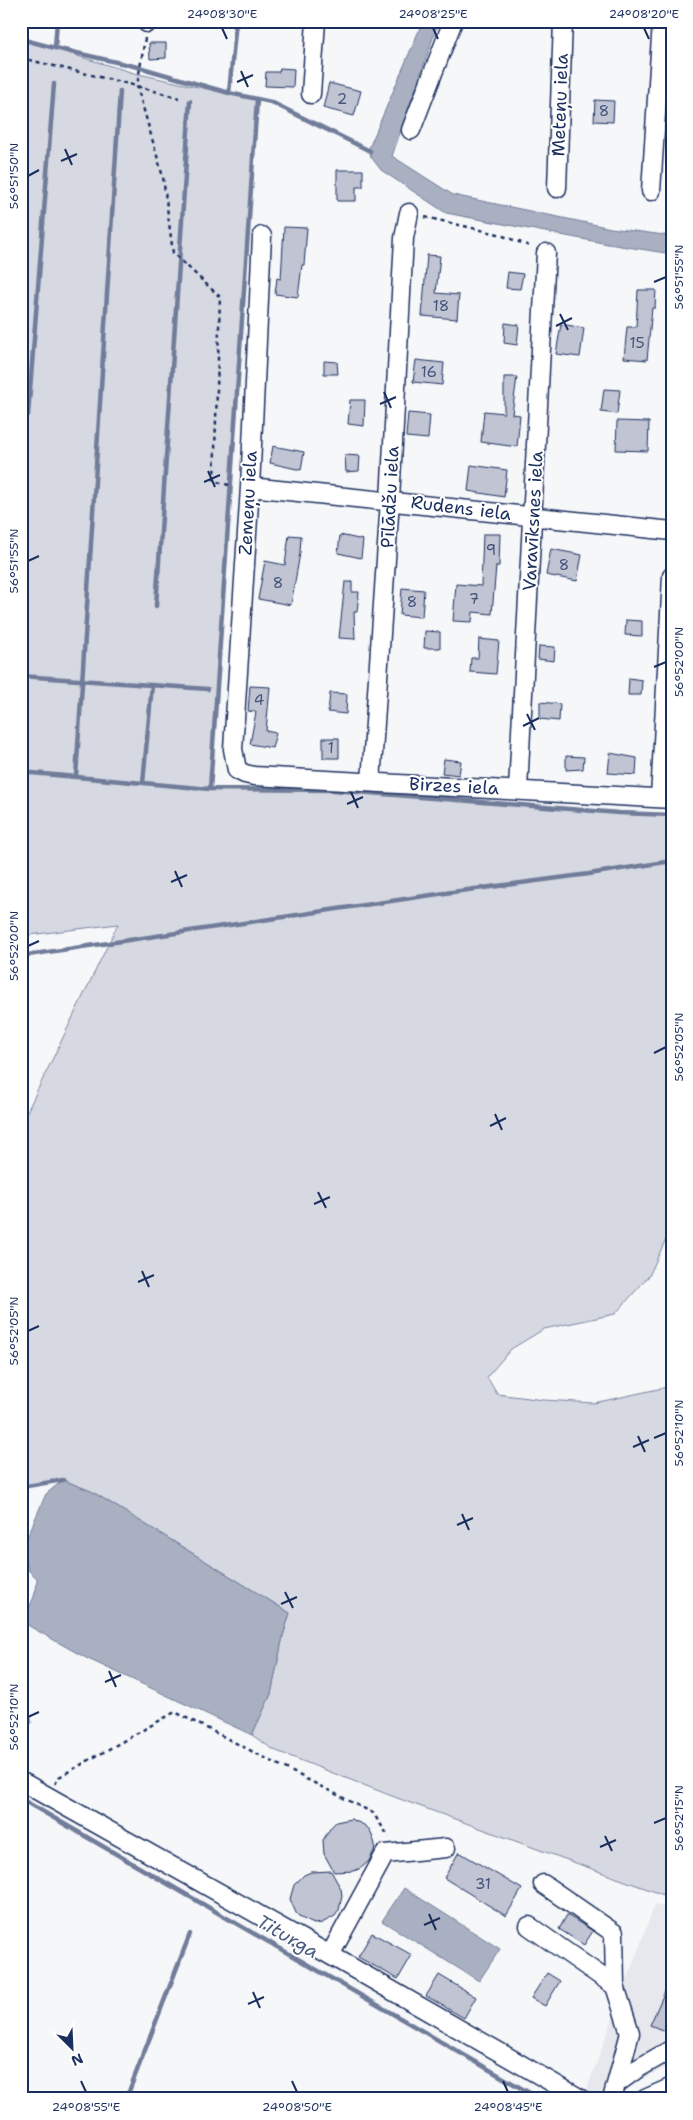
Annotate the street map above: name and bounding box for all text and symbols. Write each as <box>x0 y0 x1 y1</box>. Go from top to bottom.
text: 24°08'30"E <box>187 6 257 22</box>
text: 24°08'25"E <box>398 6 468 22</box>
text: 24°08'20"E <box>609 6 679 22</box>
street label: Meteņu iela <box>546 53 574 157</box>
house number: 2 <box>337 89 347 109</box>
house number: 8 <box>599 101 609 121</box>
text: 56°51'50"N <box>6 143 22 209</box>
text: 56°51'55"N <box>671 245 687 309</box>
house number: 18 <box>433 296 449 316</box>
house number: 15 <box>629 333 645 353</box>
house number: 16 <box>421 362 437 382</box>
street label: Pīlādžu iela <box>375 445 405 549</box>
street label: Zemeņu iela <box>233 450 263 556</box>
street label: Varavīksnes iela <box>517 450 549 592</box>
street label: Rudens iela <box>409 490 513 526</box>
text: 56°51'55"N <box>6 529 22 593</box>
house number: 9 <box>486 540 496 560</box>
house number: 8 <box>559 555 569 575</box>
house number: 8 <box>273 573 283 593</box>
house number: 7 <box>469 589 479 609</box>
house number: 8 <box>407 592 417 612</box>
text: 56°52'00"N <box>671 627 687 697</box>
house number: 4 <box>254 690 264 710</box>
house number: 1 <box>328 738 334 758</box>
street label: Birzes iela <box>408 772 500 800</box>
text: 56°52'00"N <box>6 911 22 981</box>
text: 56°52'05"N <box>671 1013 687 1081</box>
text: 56°52'05"N <box>6 1297 22 1365</box>
text: 56°52'10"N <box>671 1400 687 1466</box>
text: 56°52'10"N <box>6 1684 22 1750</box>
text: 56°52'15"N <box>671 1785 687 1851</box>
house number: 31 <box>475 1874 491 1894</box>
water label: Titurga <box>252 1909 323 1964</box>
north arrow <box>48 2022 98 2072</box>
text: N <box>69 2049 86 2070</box>
text: 24°08'55"E <box>52 2099 120 2115</box>
text: 24°08'50"E <box>262 2099 332 2115</box>
text: 24°08'45"E <box>474 2099 542 2115</box>

